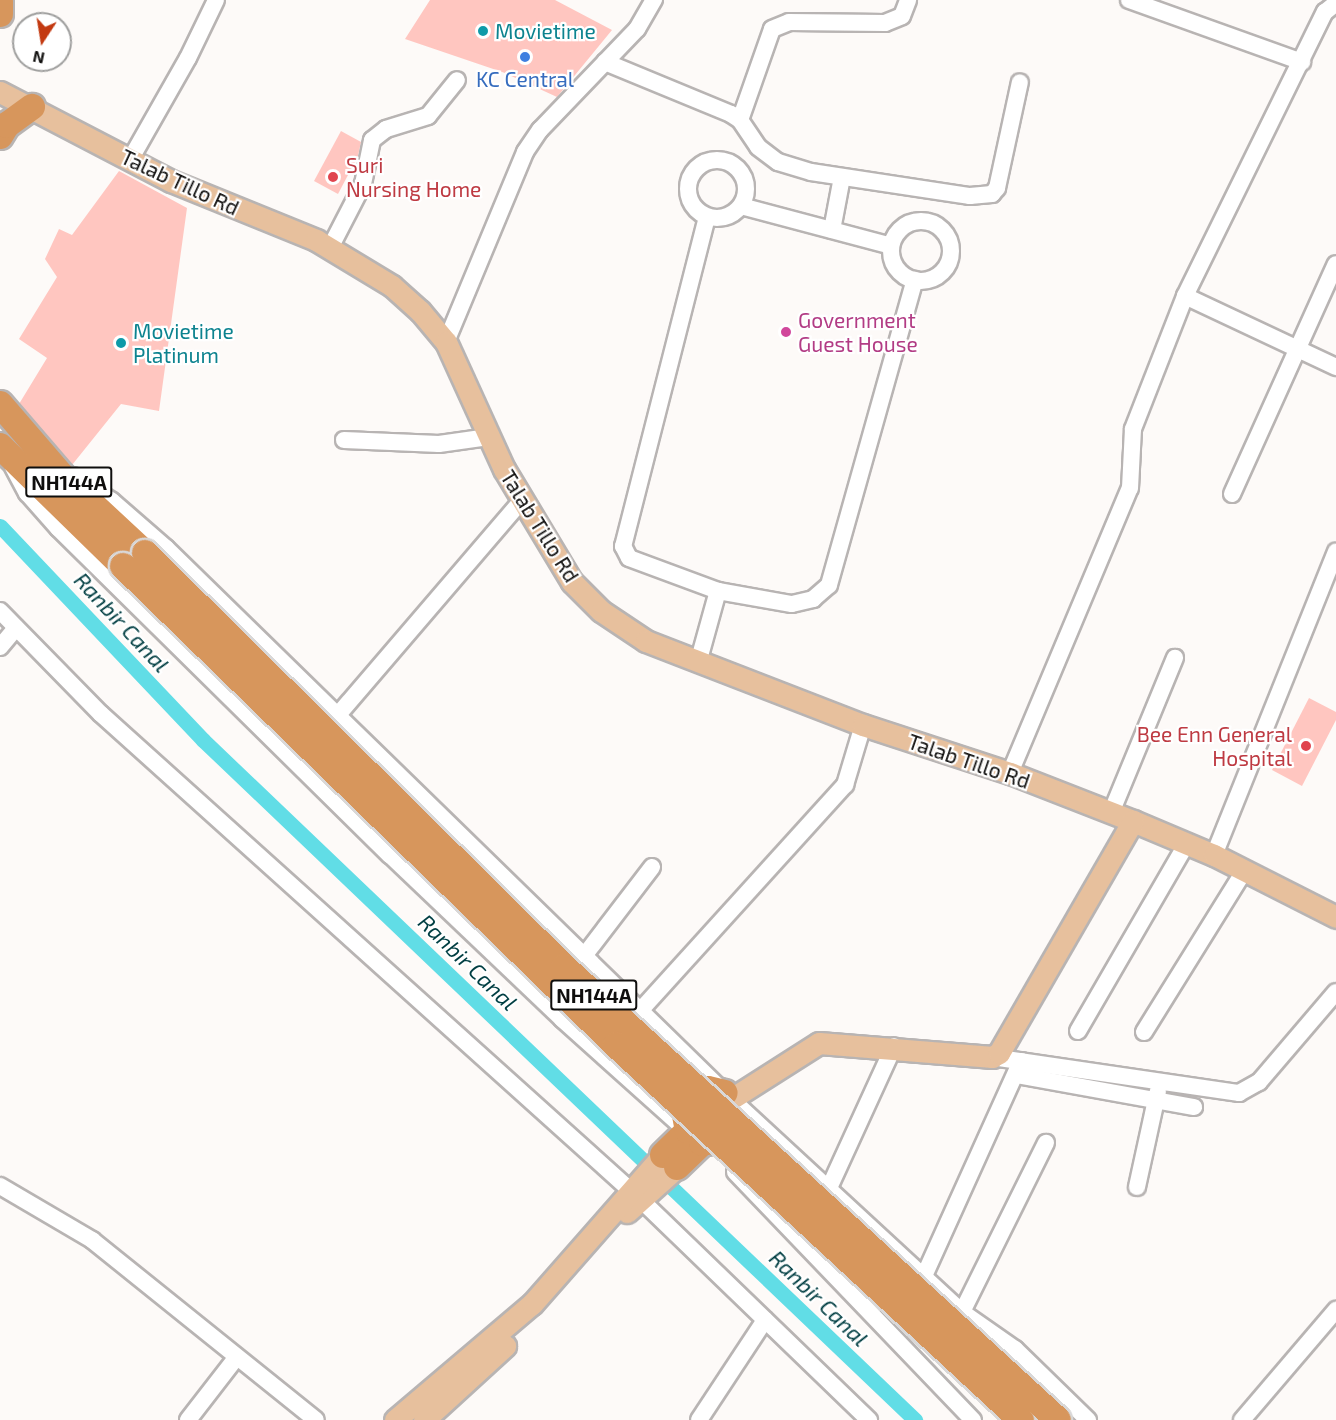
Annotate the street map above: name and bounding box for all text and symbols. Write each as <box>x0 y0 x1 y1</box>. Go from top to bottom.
north arrow <box>12 12 72 72</box>
place label: Movietime <box>495 18 596 44</box>
marker: Movietime <box>476 24 490 38</box>
text: N <box>31 48 46 69</box>
marker: KC Central <box>518 50 532 64</box>
place label: KC Central <box>476 66 574 92</box>
street label: Talab Tillo Rd <box>117 144 243 220</box>
place label: Suri Nursing Home <box>346 152 481 202</box>
marker: Suri Nursing Home <box>324 168 342 186</box>
place label: Government Guest House <box>798 307 918 357</box>
place label: Movietime Platinum <box>133 318 234 368</box>
marker: Government Guest House <box>779 325 793 339</box>
marker: Movietime Platinum <box>114 336 128 350</box>
road number: NH144A <box>24 465 114 499</box>
street label: Talab Tillo Rd <box>495 465 585 587</box>
water label: Ranbir Canal <box>69 566 175 678</box>
place label: Bee Enn General Hospital <box>1137 721 1292 771</box>
street label: Talab Tillo Rd <box>905 728 1033 794</box>
marker: Bee Enn General Hospital <box>1297 737 1315 755</box>
water label: Ranbir Canal <box>413 908 523 1016</box>
road number: NH144A <box>549 978 639 1012</box>
water label: Ranbir Canal <box>764 1244 874 1352</box>

